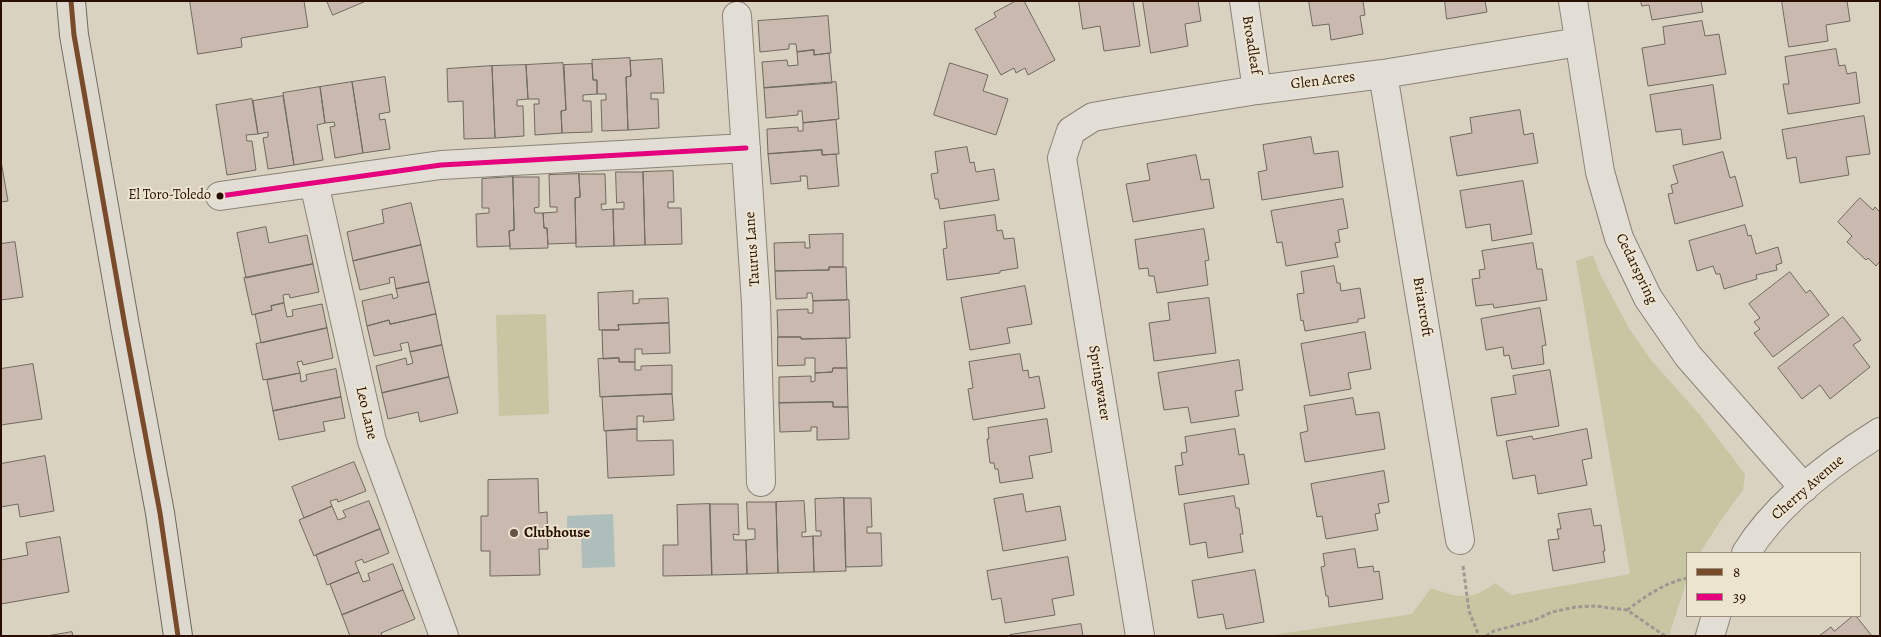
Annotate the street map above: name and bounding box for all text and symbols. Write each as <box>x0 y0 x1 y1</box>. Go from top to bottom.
street label: Broadleaf <box>1237 14 1265 76</box>
street label: Glen Acres <box>1290 68 1356 94</box>
place label: El Toro-Toledo <box>128 188 211 204</box>
marker: El Toro-Toledo <box>215 191 225 201</box>
street label: Taurus Lane <box>741 211 765 287</box>
street label: Cedarspring <box>1611 231 1661 307</box>
street label: Briarcroft <box>1408 276 1436 338</box>
street label: Springwater <box>1084 344 1114 422</box>
street label: Leo Lane <box>351 385 381 441</box>
street label: Cherry Avenue <box>1768 452 1848 524</box>
place label: Clubhouse <box>524 524 590 542</box>
marker: Clubhouse <box>508 527 520 539</box>
legend <box>1686 552 1861 617</box>
text: 8 <box>1733 562 1740 582</box>
text: 39 <box>1733 587 1746 607</box>

